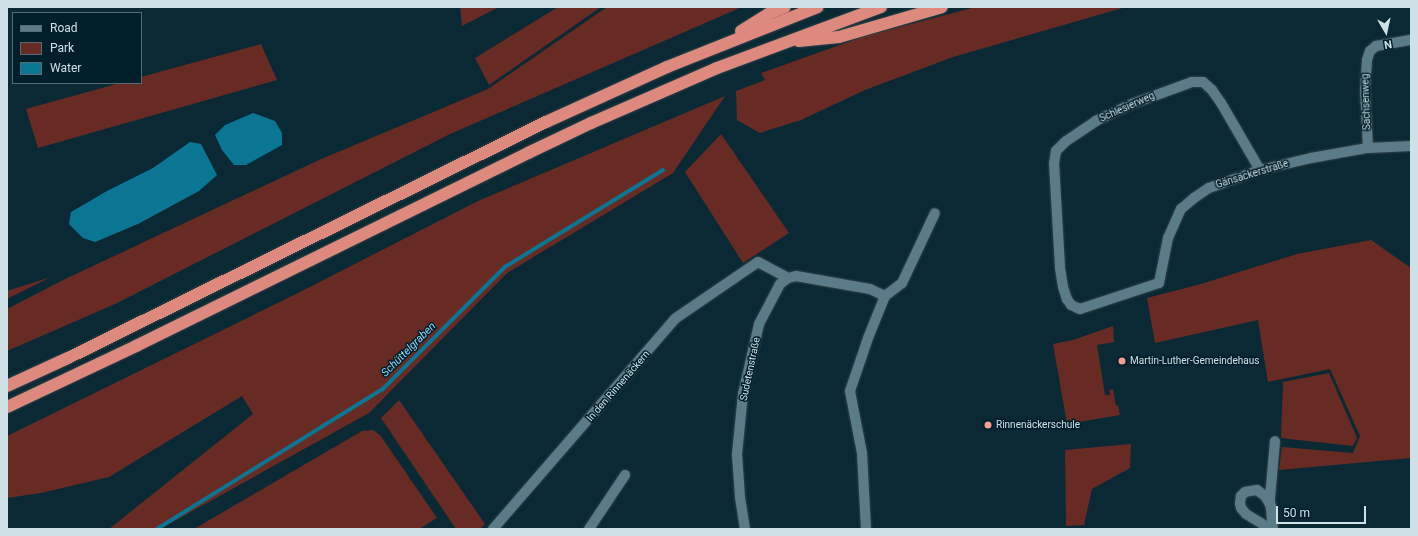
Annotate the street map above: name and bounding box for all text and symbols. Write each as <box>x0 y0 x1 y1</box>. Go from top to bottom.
legend <box>12 12 142 84</box>
north arrow <box>1366 12 1406 52</box>
text: Road <box>50 21 78 35</box>
text: N <box>1383 37 1393 51</box>
text: Park <box>50 41 74 55</box>
text: Water <box>50 61 81 75</box>
street label: Sachsenweg <box>1359 74 1373 130</box>
street label: Schlesierweg <box>1098 89 1156 125</box>
street label: Gänsäckerstraße <box>1214 157 1290 191</box>
water label: Schüttelgraben <box>379 320 439 380</box>
street label: Sudetenstraße <box>737 336 763 402</box>
street label: In den Rinnenäckern <box>584 348 652 424</box>
place label: Martin-Luther-Gemeindehaus <box>1130 355 1259 367</box>
marker: Martin-Luther-Gemeindehaus <box>1117 356 1127 366</box>
place label: Rinnenäckerschule <box>996 419 1080 431</box>
marker: Rinnenäckerschule <box>983 420 993 430</box>
scale bar <box>1278 498 1368 524</box>
text: 50 m <box>1283 506 1310 520</box>

